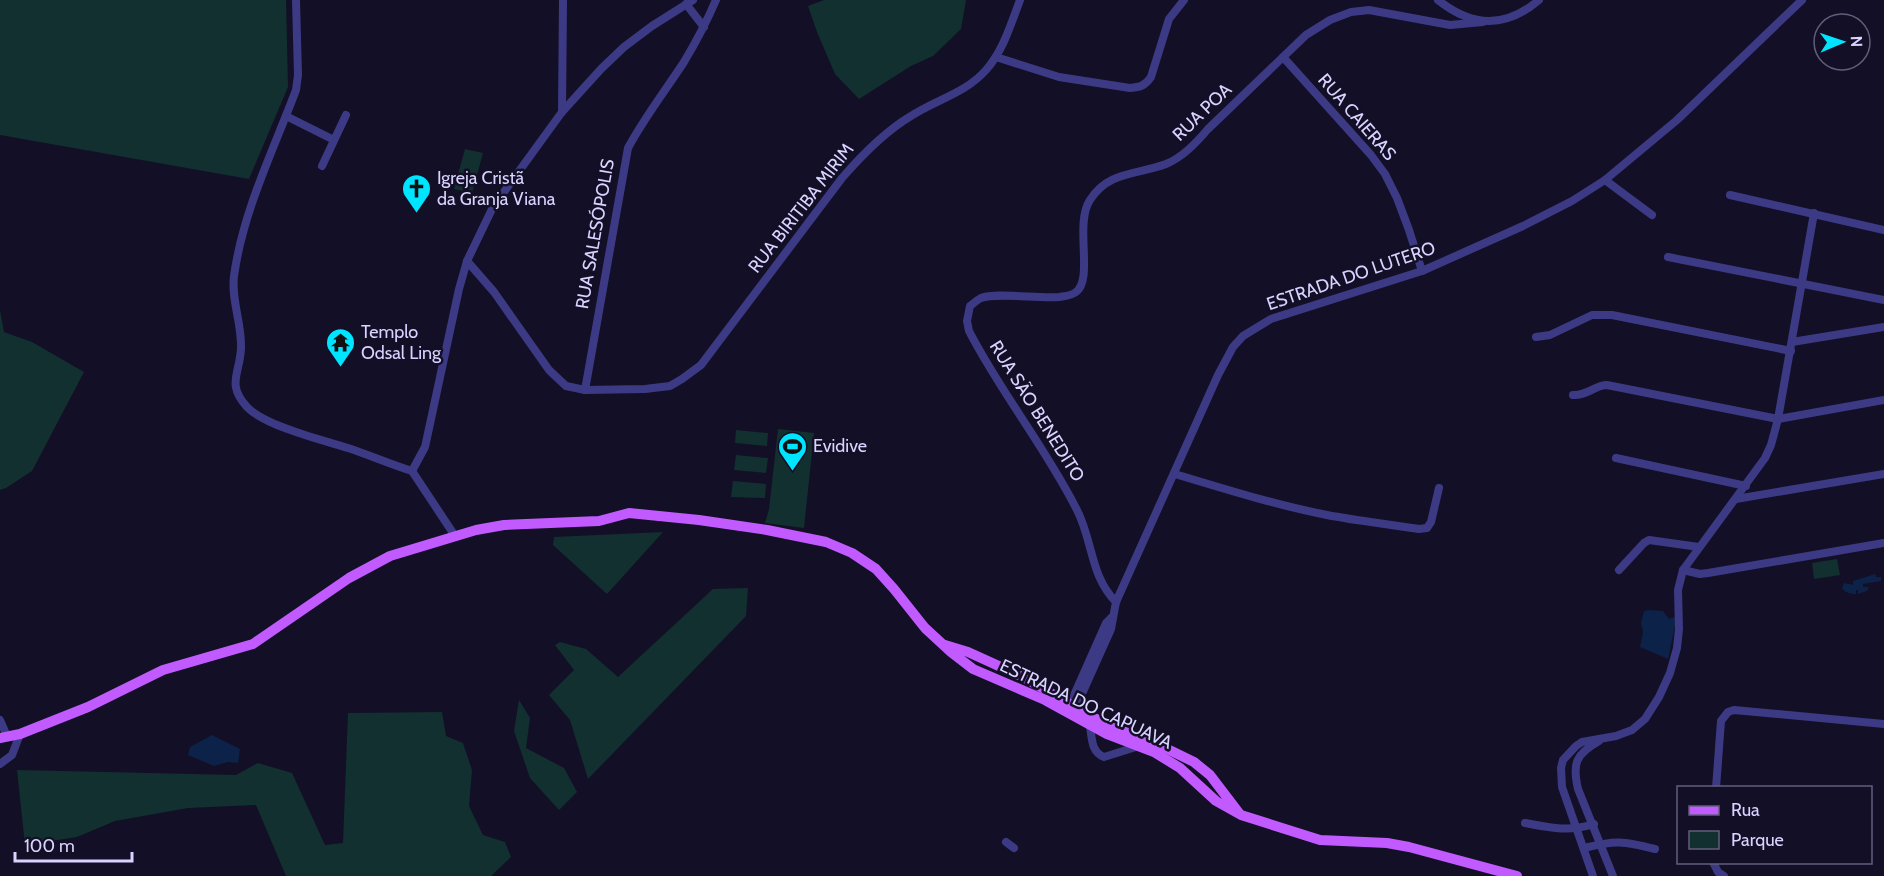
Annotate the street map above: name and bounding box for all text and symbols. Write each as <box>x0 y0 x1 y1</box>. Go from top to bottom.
north arrow <box>1812 12 1872 72</box>
text: N <box>1847 36 1866 47</box>
street label: RUA CAIERAS <box>1313 69 1401 165</box>
street label: RUA POA <box>1168 78 1236 146</box>
street label: RUA BIRITIBA MIRIM <box>743 139 859 277</box>
street label: RUA SALESÓPOLIS <box>571 157 619 311</box>
place label: Igreja Cristã da Granja Viana <box>437 167 556 210</box>
church icon: Igreja Cristã da Granja Viana <box>400 172 432 214</box>
street label: ESTRADA DO LUTERO <box>1264 237 1438 315</box>
place label: Templo Odsal Ling <box>361 321 442 364</box>
temple icon: Templo Odsal Ling <box>324 326 356 368</box>
street label: RUA SÃO BENEDITO <box>985 336 1089 486</box>
sports icon: Evidive <box>776 430 808 472</box>
place label: Evidive <box>813 435 867 457</box>
street label: ESTRADA DO CAPUAVA <box>996 654 1176 754</box>
legend <box>1677 786 1872 864</box>
text: Rua <box>1731 799 1760 821</box>
scale bar <box>15 825 132 863</box>
text: Parque <box>1731 829 1784 851</box>
text: 100 m <box>24 835 75 857</box>

